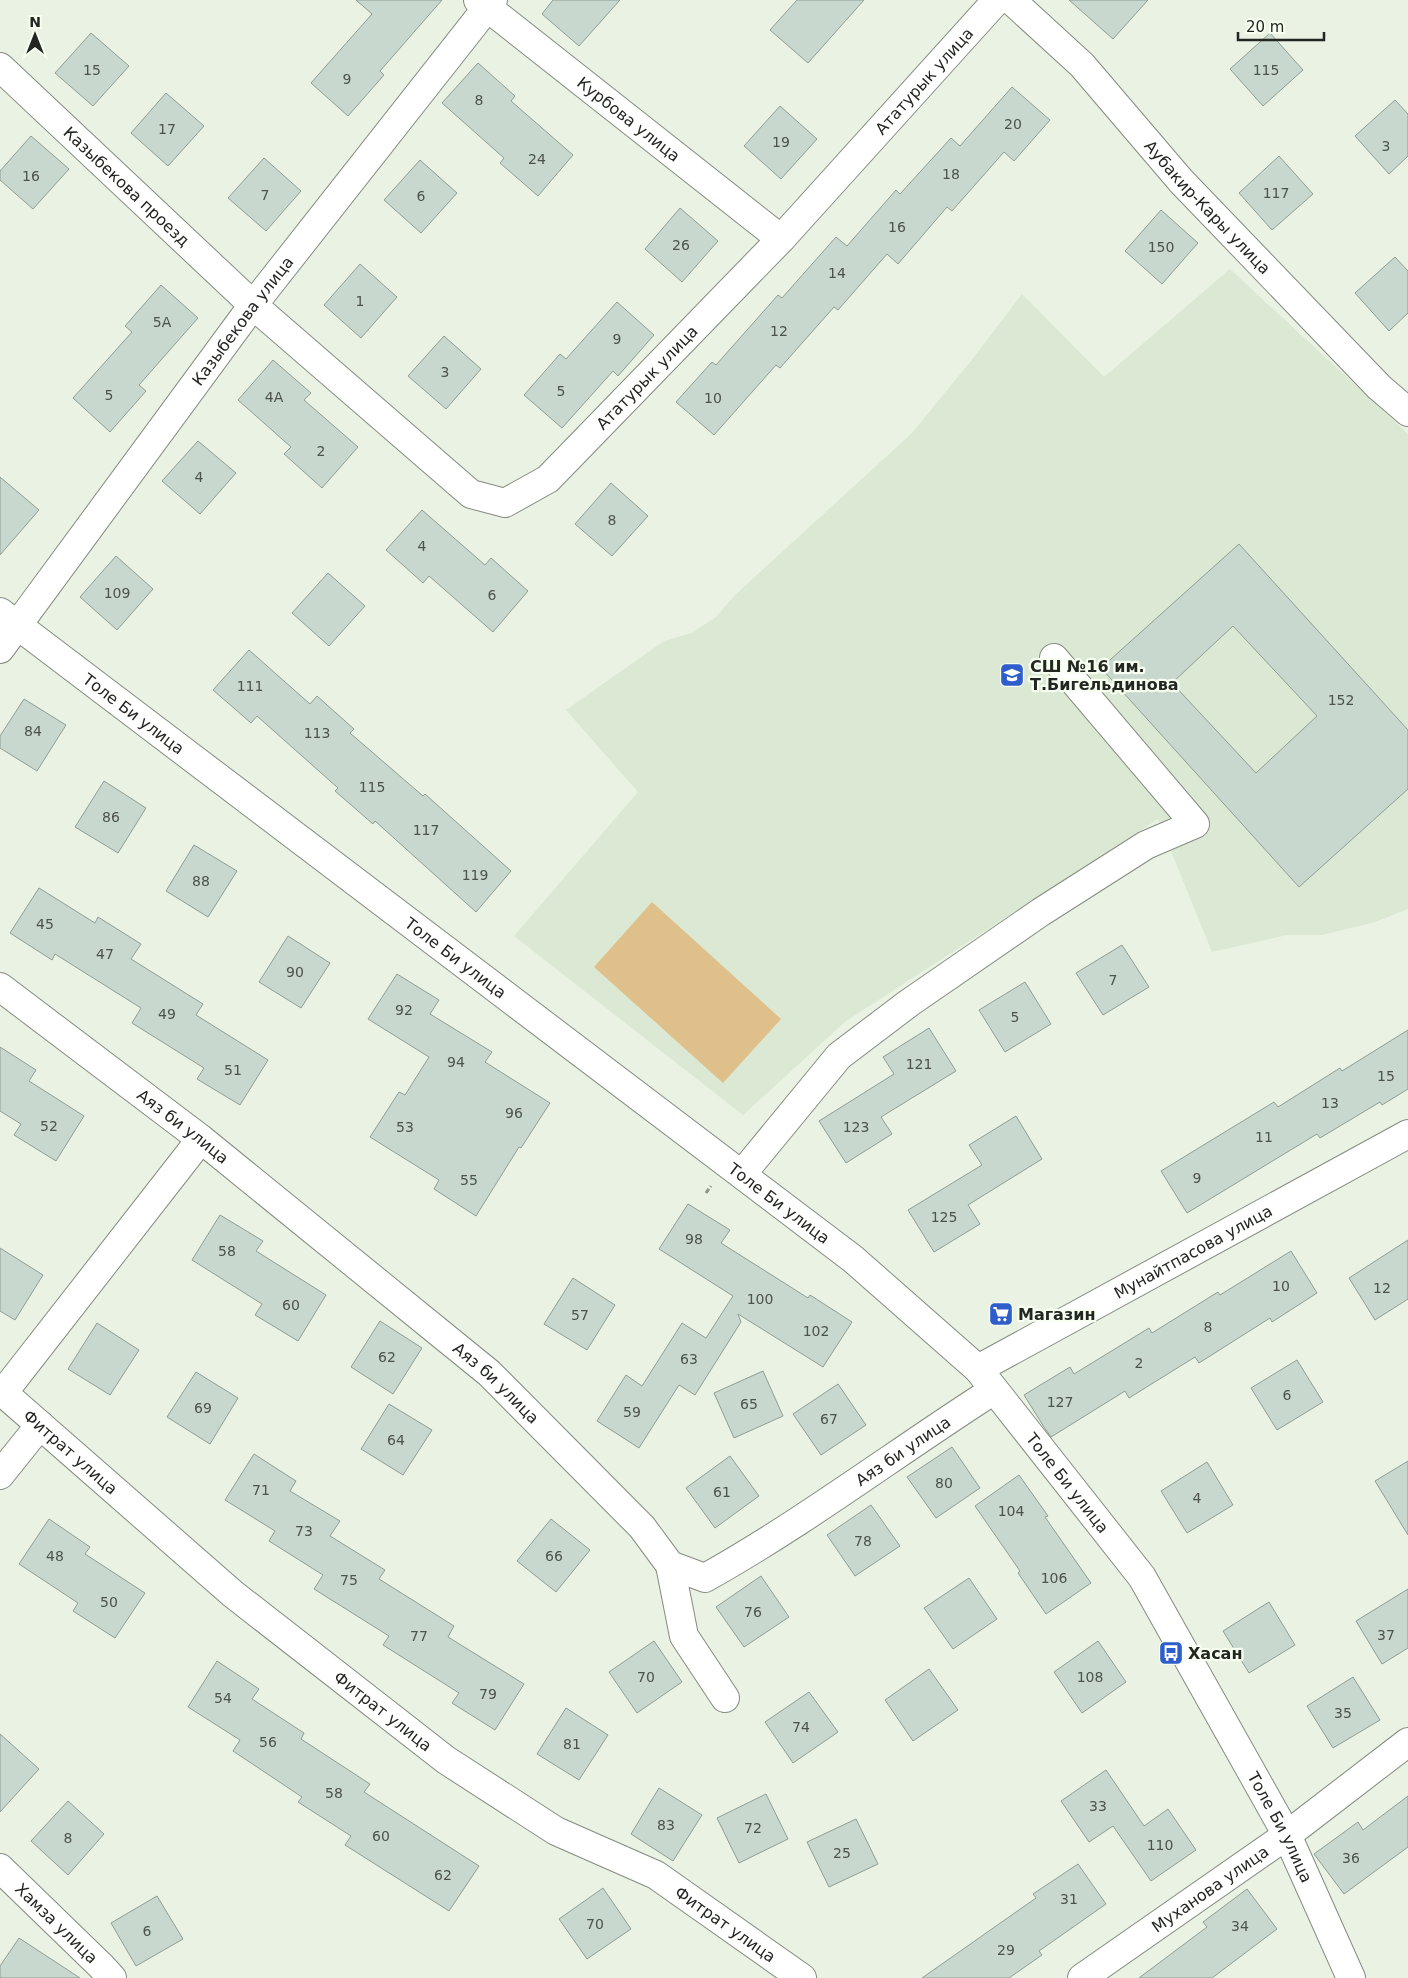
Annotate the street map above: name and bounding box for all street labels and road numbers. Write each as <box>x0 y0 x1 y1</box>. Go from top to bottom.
street label: Ататурык улица <box>871 24 977 138</box>
street label: Курбова улица <box>573 73 684 166</box>
street label: Казыбекова проезд <box>60 123 193 250</box>
street label: Аубакир-Кары улица <box>1140 137 1274 278</box>
street label: Казыбекова улица <box>188 253 298 389</box>
street label: Ататурык улица <box>592 322 702 434</box>
street label: Толе Би улица <box>78 669 188 758</box>
street label: Толе Би улица <box>400 913 510 1003</box>
street label: Аяз би улица <box>133 1085 232 1168</box>
street label: Толе Би улица <box>724 1158 833 1248</box>
street label: Мунайтпасова улица <box>1111 1201 1276 1303</box>
street label: Аяз би улица <box>449 1339 543 1428</box>
street label: Фитрат улица <box>19 1406 121 1499</box>
street label: Аяз би улица <box>852 1412 954 1490</box>
street label: Толе Би улица <box>1021 1428 1113 1537</box>
street label: Фитрат улица <box>330 1667 435 1755</box>
street label: Толе Би улица <box>1243 1768 1316 1886</box>
street label: Муханова улица <box>1148 1842 1272 1936</box>
street label: Хамза улица <box>11 1879 101 1967</box>
street label: Фитрат улица <box>671 1882 779 1966</box>

